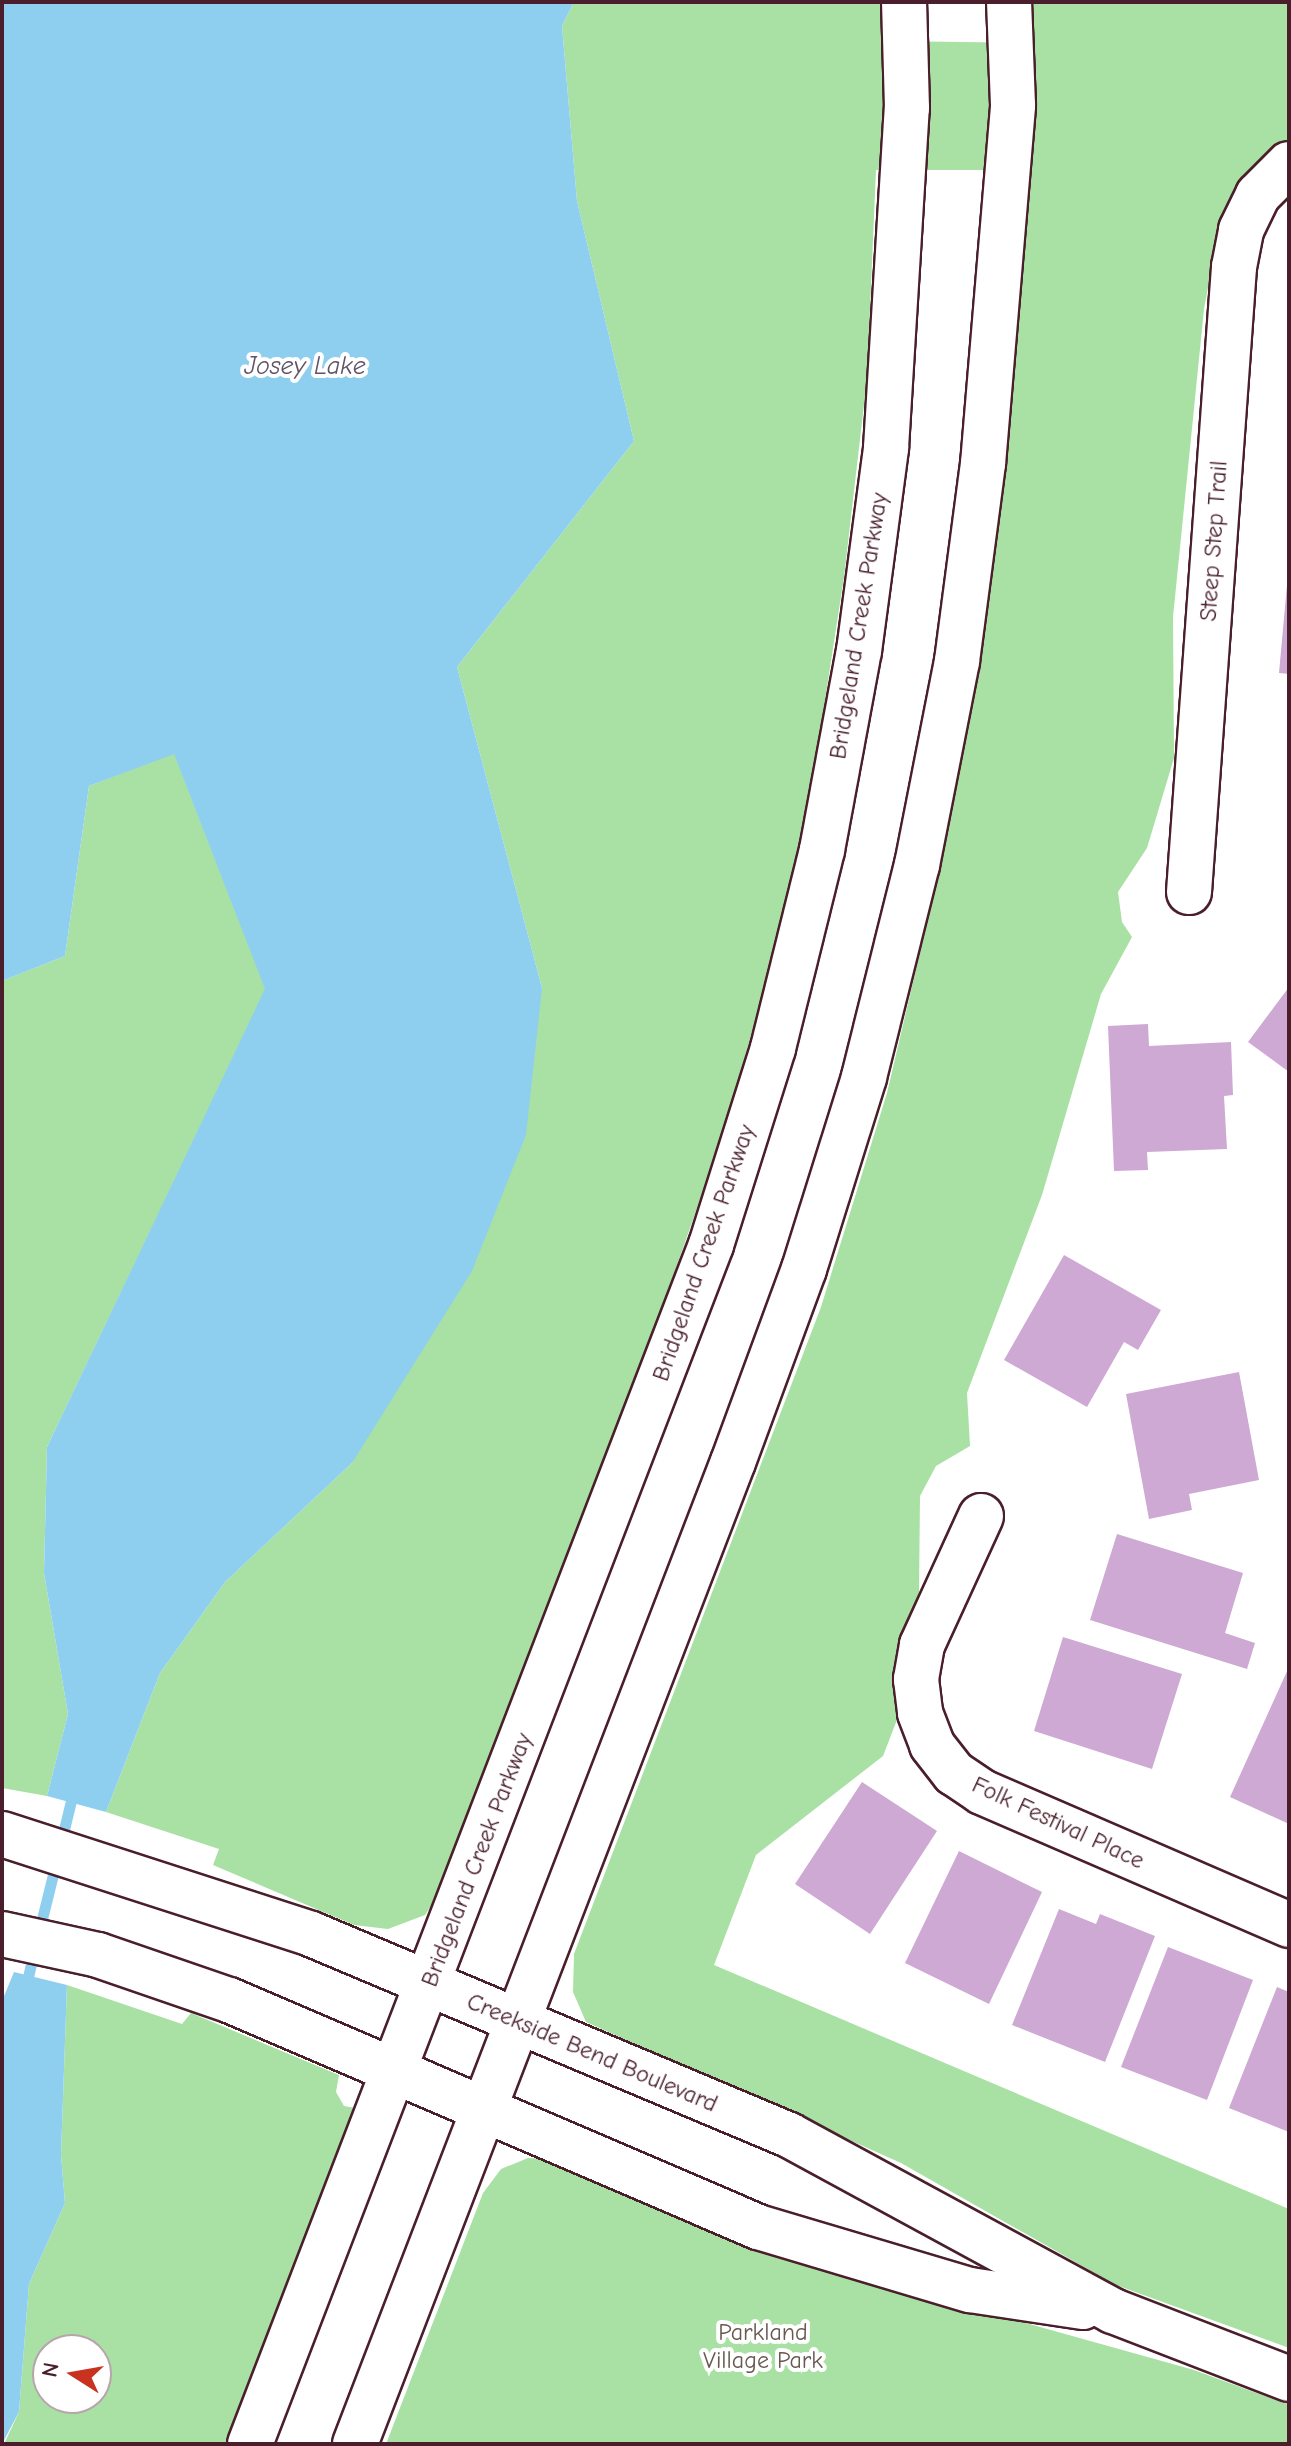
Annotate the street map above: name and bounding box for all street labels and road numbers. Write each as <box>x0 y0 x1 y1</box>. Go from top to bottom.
street label: Steep Step Trail <box>1194 460 1234 622</box>
street label: Bridgeland Creek Parkway <box>824 491 894 761</box>
street label: Bridgeland Creek Parkway <box>647 1121 761 1385</box>
street label: Bridgeland Creek Parkway <box>415 1729 539 1991</box>
street label: Folk Festival Place <box>967 1770 1149 1876</box>
street label: Creekside Bend Boulevard <box>462 1987 722 2119</box>

